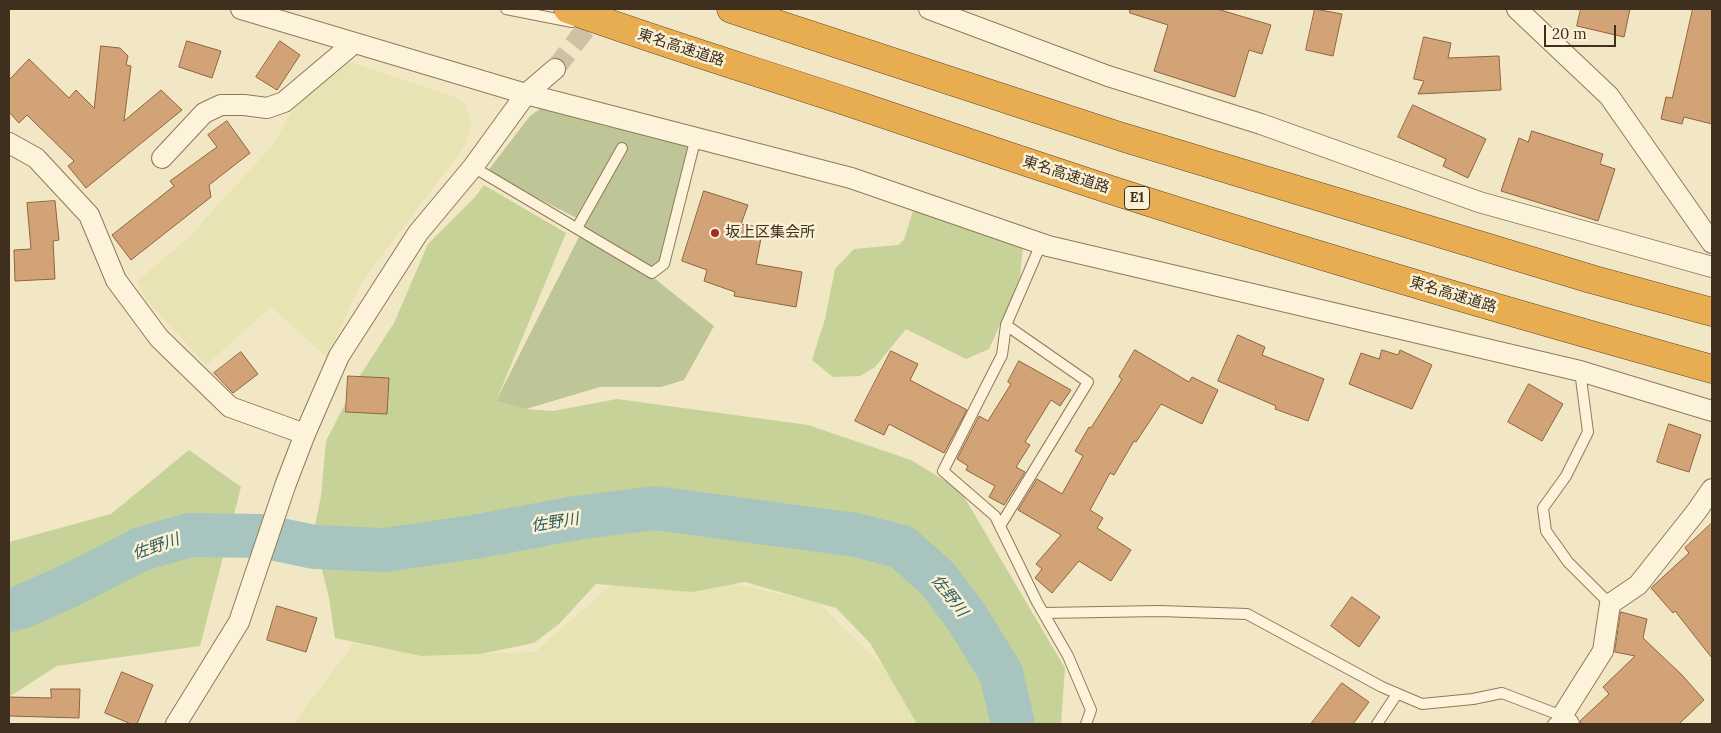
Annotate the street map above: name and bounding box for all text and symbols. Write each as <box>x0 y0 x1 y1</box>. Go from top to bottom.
scale bar <box>1546 15 1618 47</box>
text: 20 m <box>1552 24 1587 43</box>
street label: 東名高速道路 <box>635 26 727 70</box>
street label: 東名高速道路 <box>1020 153 1112 197</box>
road number: E1 <box>1124 187 1150 210</box>
place label: 坂上区集会所 <box>725 224 815 242</box>
marker: 坂上区集会所 <box>709 227 721 239</box>
street label: 東名高速道路 <box>1407 273 1499 317</box>
water label: 佐野川 <box>530 510 580 536</box>
water label: 佐野川 <box>130 530 182 564</box>
water label: 佐野川 <box>927 571 971 621</box>

